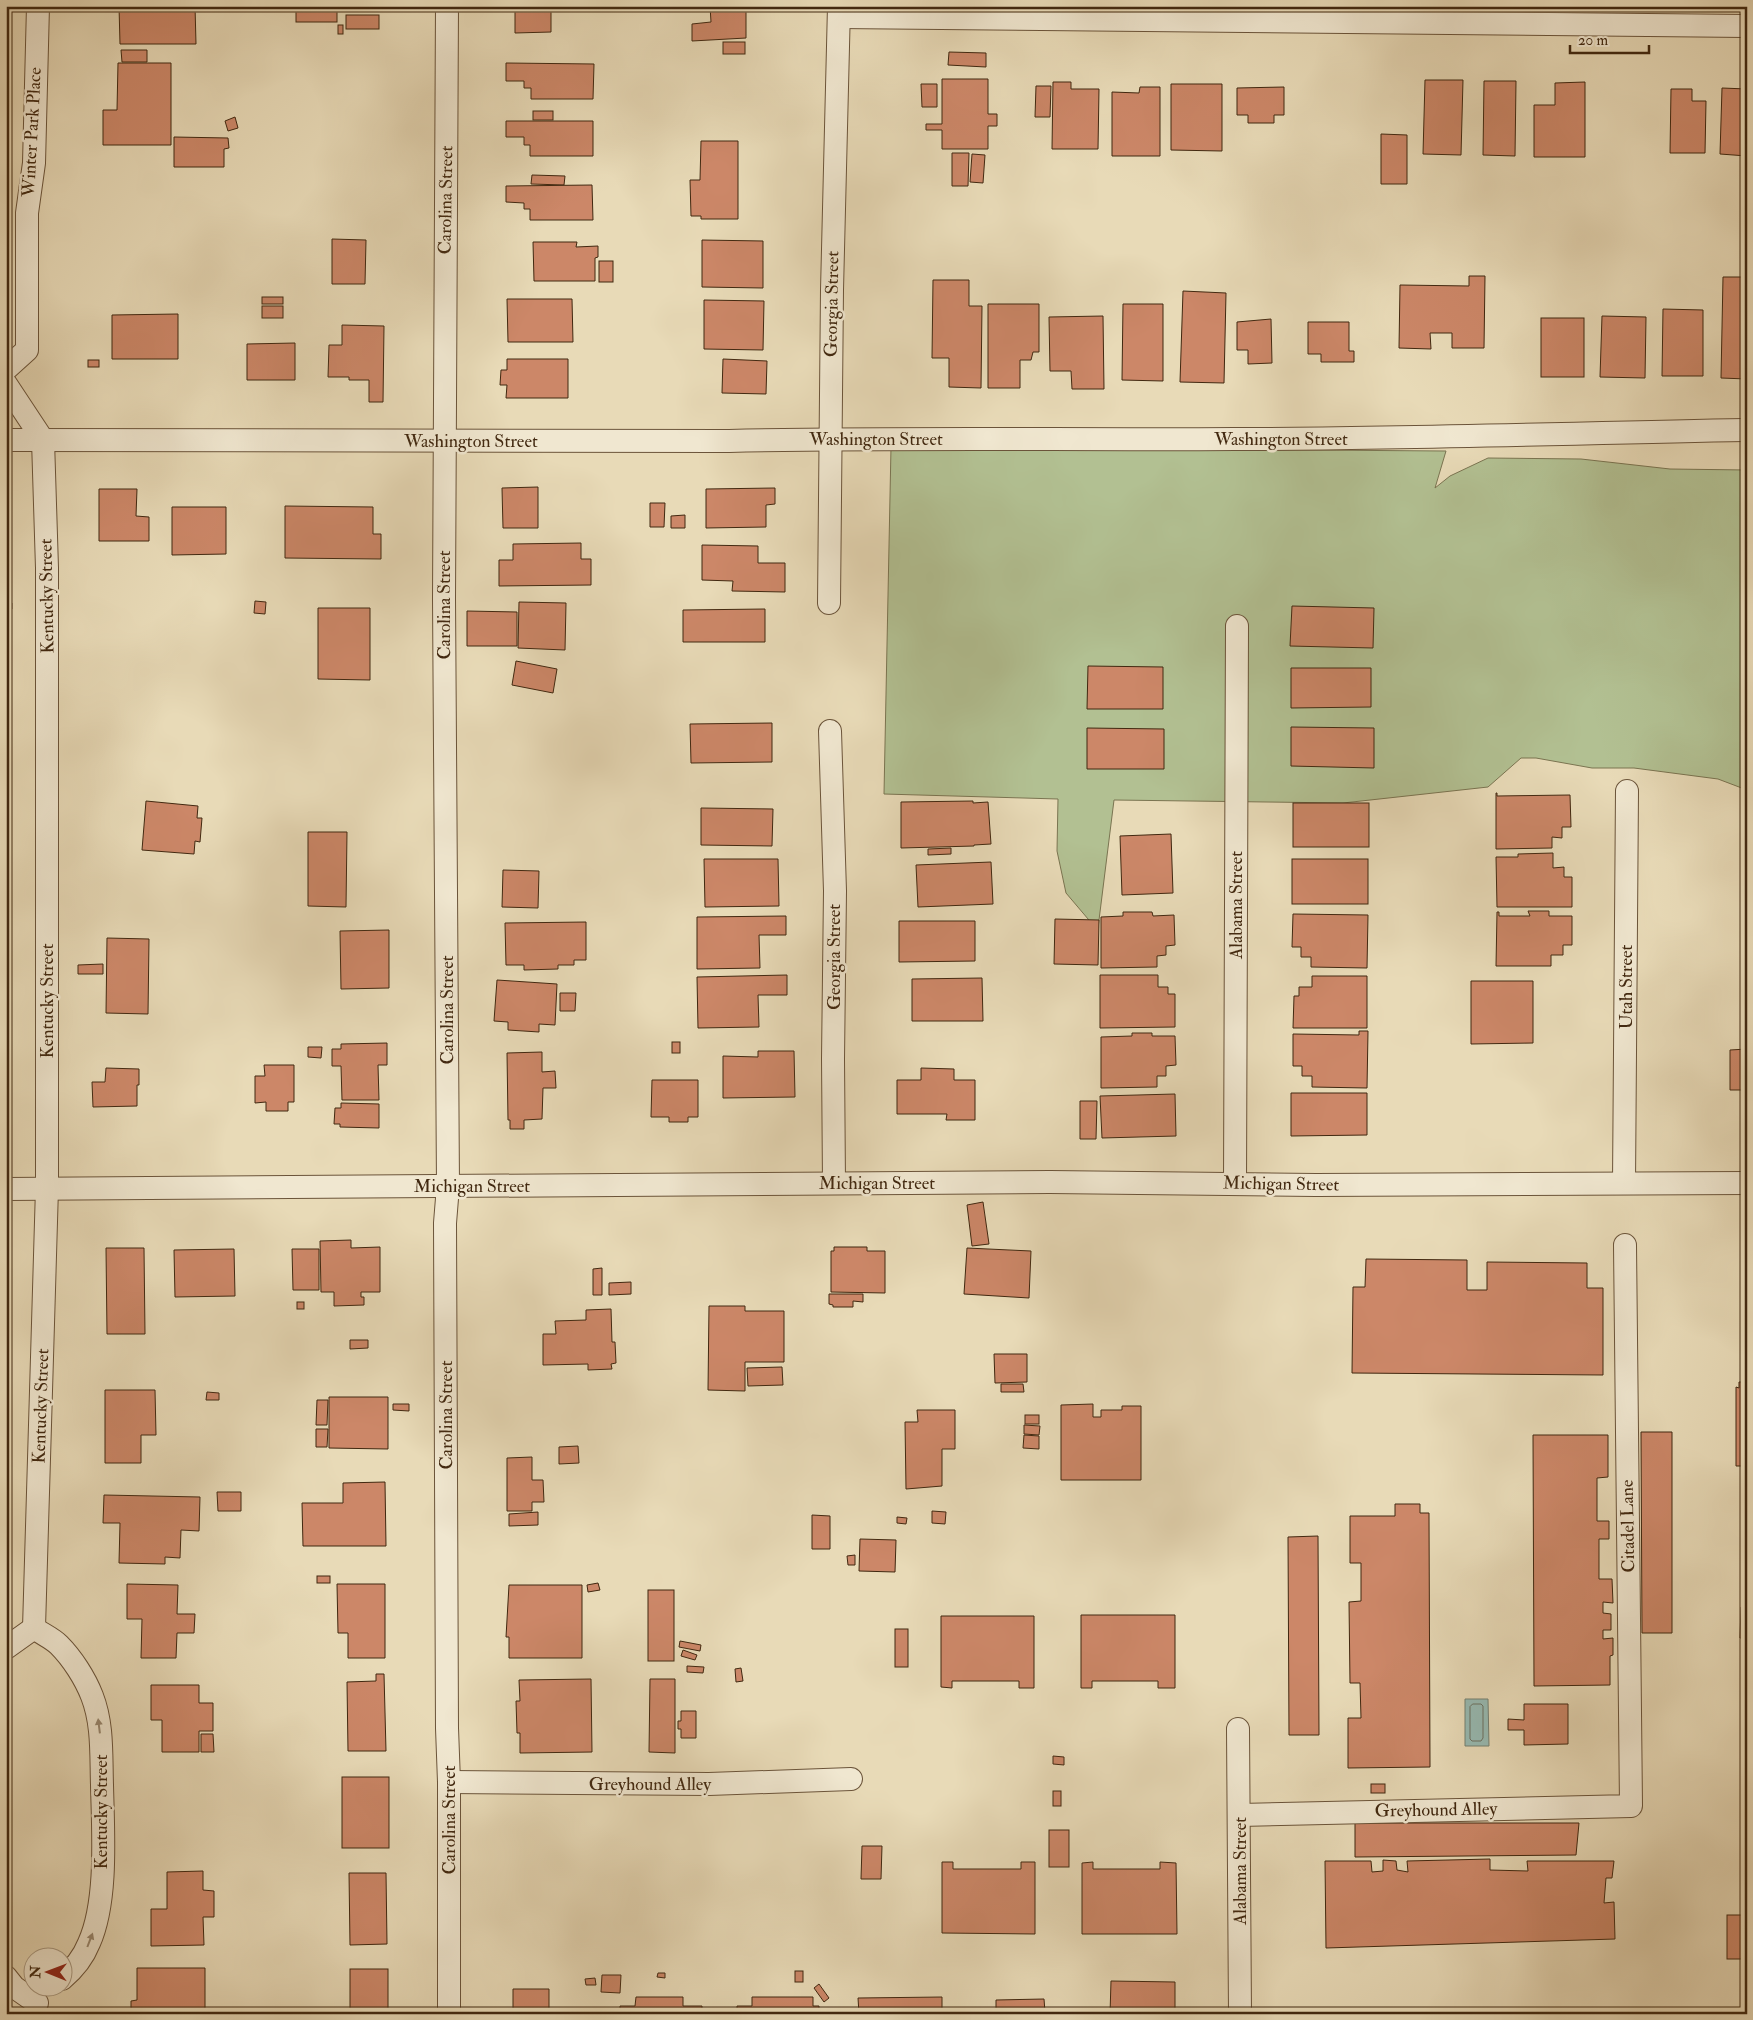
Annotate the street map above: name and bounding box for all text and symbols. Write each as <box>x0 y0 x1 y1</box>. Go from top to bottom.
scale bar <box>1570 22 1649 54</box>
text: 20 m <box>1578 31 1608 50</box>
street label: Winter Park Place <box>17 66 47 199</box>
street label: Carolina Street <box>434 145 458 255</box>
street label: Georgia Street <box>820 251 844 357</box>
street label: Washington Street <box>808 428 943 451</box>
street label: Washington Street <box>1213 428 1348 451</box>
street label: Washington Street <box>403 430 538 453</box>
street label: Kentucky Street <box>34 538 60 654</box>
street label: Carolina Street <box>433 550 456 659</box>
street label: Alabama Street <box>1225 851 1248 960</box>
street label: Georgia Street <box>823 904 846 1010</box>
street label: Kentucky Street <box>36 943 59 1059</box>
street label: Utah Street <box>1615 945 1638 1029</box>
street label: Carolina Street <box>436 955 459 1064</box>
street label: Michigan Street <box>1223 1171 1340 1197</box>
street label: Michigan Street <box>819 1172 935 1195</box>
street label: Michigan Street <box>414 1175 530 1198</box>
street label: Kentucky Street <box>27 1348 55 1464</box>
street label: Carolina Street <box>435 1360 458 1469</box>
street label: Citadel Lane <box>1616 1479 1640 1573</box>
one-way arrow <box>95 1718 103 1734</box>
street label: Kentucky Street <box>90 1754 113 1870</box>
street label: Carolina Street <box>438 1765 461 1874</box>
street label: Greyhound Alley <box>589 1773 712 1796</box>
street label: Greyhound Alley <box>1375 1797 1499 1823</box>
street label: Alabama Street <box>1229 1817 1252 1926</box>
one-way arrow <box>86 1933 94 1947</box>
north arrow <box>22 1948 72 1998</box>
text: N <box>27 1965 44 1979</box>

